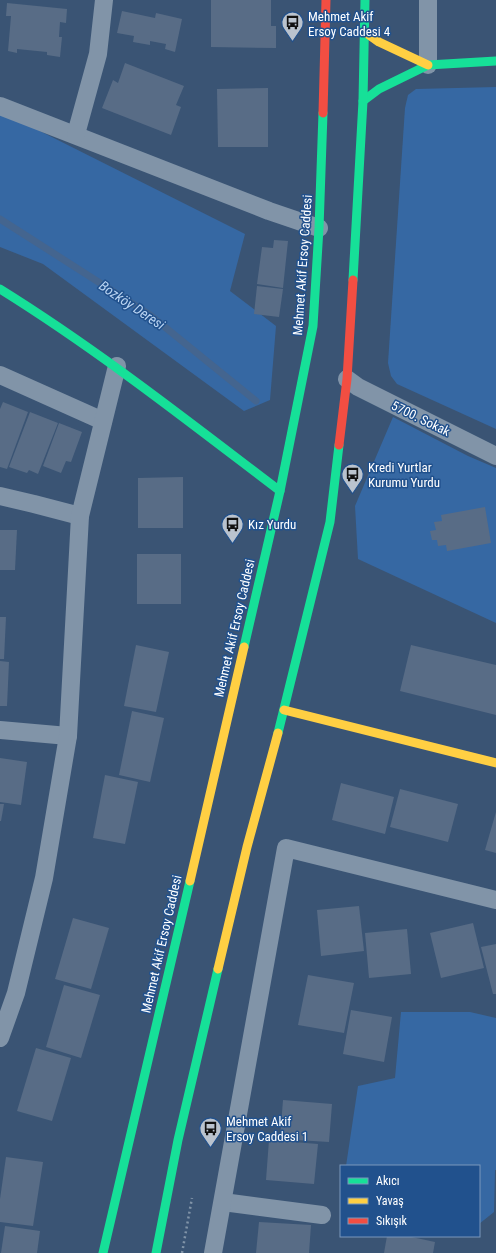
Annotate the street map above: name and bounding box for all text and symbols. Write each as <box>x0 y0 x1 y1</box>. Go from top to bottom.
place label: Mehmet Akif Ersoy Caddesi 4 <box>308 9 391 39</box>
bus stop icon: Mehmet Akif Ersoy Caddesi 4 <box>279 10 305 43</box>
street label: Mehmet Akif Ersoy Caddesi <box>290 194 315 336</box>
water label: Bozköy Deresi <box>96 277 169 333</box>
street label: 5700. Sokak <box>389 398 453 439</box>
place label: Kredi Yurtlar Kurumu Yurdu <box>368 460 440 490</box>
bus stop icon: Kredi Yurtlar Kurumu Yurdu <box>340 461 366 494</box>
bus stop icon: Kız Yurdu <box>219 511 245 544</box>
place label: Kız Yurdu <box>248 517 296 532</box>
street label: Mehmet Akif Ersoy Caddesi <box>211 558 258 699</box>
street label: Mehmet Akif Ersoy Caddesi <box>138 874 185 1015</box>
place label: Mehmet Akif Ersoy Caddesi 1 <box>226 1114 308 1144</box>
bus stop icon: Mehmet Akif Ersoy Caddesi 1 <box>198 1115 224 1148</box>
legend <box>340 1165 480 1237</box>
text: Akıcı <box>376 1174 400 1188</box>
text: Yavaş <box>376 1194 404 1208</box>
text: Sıkışık <box>376 1214 408 1228</box>

